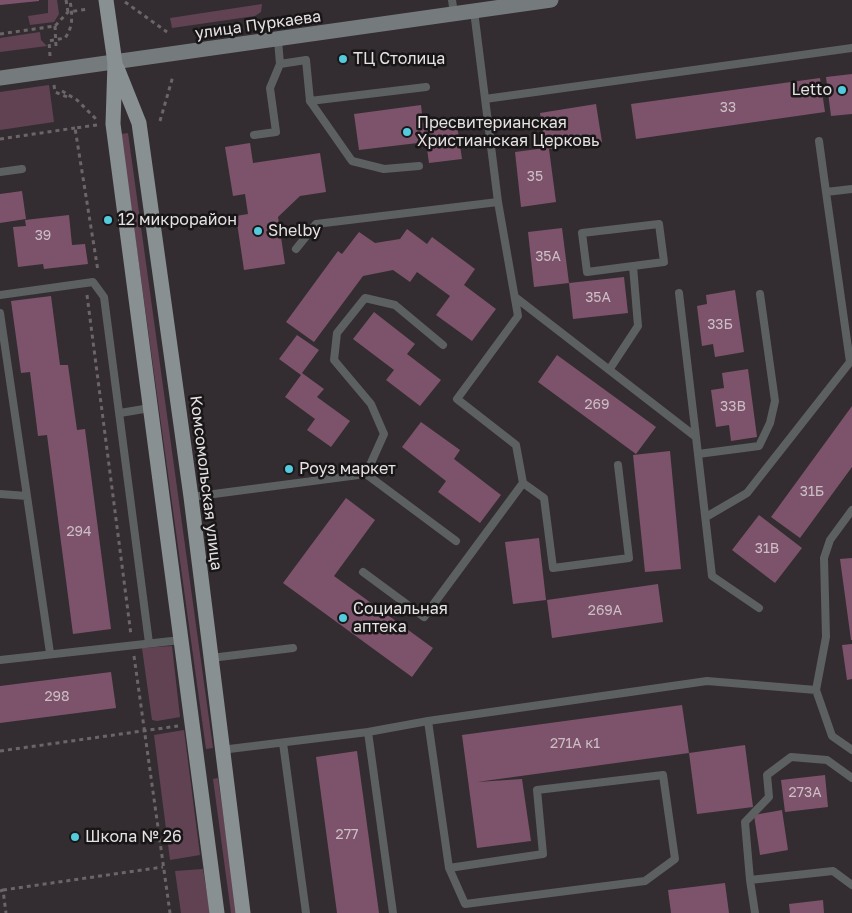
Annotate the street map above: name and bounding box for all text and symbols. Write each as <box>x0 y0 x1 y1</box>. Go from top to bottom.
street label: улица Пуркаева <box>194 7 322 43</box>
place label: ТЦ Столица <box>353 49 445 69</box>
marker: ТЦ Столица <box>337 53 349 65</box>
place label: Letto <box>792 80 832 100</box>
marker: Letto <box>836 84 848 96</box>
house number: 33 <box>720 100 736 116</box>
place label: Пресвитерианская Христианская Церковь <box>417 113 599 151</box>
marker: Пресвитерианская Христианская Церковь <box>401 126 413 138</box>
house number: 35 <box>527 169 543 185</box>
place label: 12 микрорайон <box>118 210 237 230</box>
marker: 12 микрорайон <box>102 214 114 226</box>
place label: Shelby <box>268 221 321 241</box>
marker: Shelby <box>252 225 264 237</box>
house number: 39 <box>35 228 51 244</box>
house number: 35А <box>535 249 561 265</box>
house number: 35А <box>585 290 611 306</box>
house number: 33Б <box>707 317 733 333</box>
street label: Комсомольская улица <box>186 394 226 572</box>
house number: 269 <box>584 397 610 413</box>
house number: 33В <box>720 399 746 415</box>
place label: Роуз маркет <box>299 459 396 479</box>
marker: Роуз маркет <box>283 463 295 475</box>
house number: 31Б <box>800 484 824 500</box>
house number: 294 <box>66 524 92 540</box>
house number: 31В <box>755 541 779 557</box>
place label: Социальная аптека <box>353 599 448 637</box>
house number: 269А <box>588 603 622 619</box>
marker: Социальная аптека <box>337 612 349 624</box>
house number: 298 <box>44 689 70 705</box>
house number: 271А к1 <box>550 736 600 752</box>
house number: 273А <box>788 785 822 801</box>
place label: Школа № 26 <box>85 827 182 847</box>
house number: 277 <box>336 827 358 843</box>
marker: Школа № 26 <box>69 831 81 843</box>

